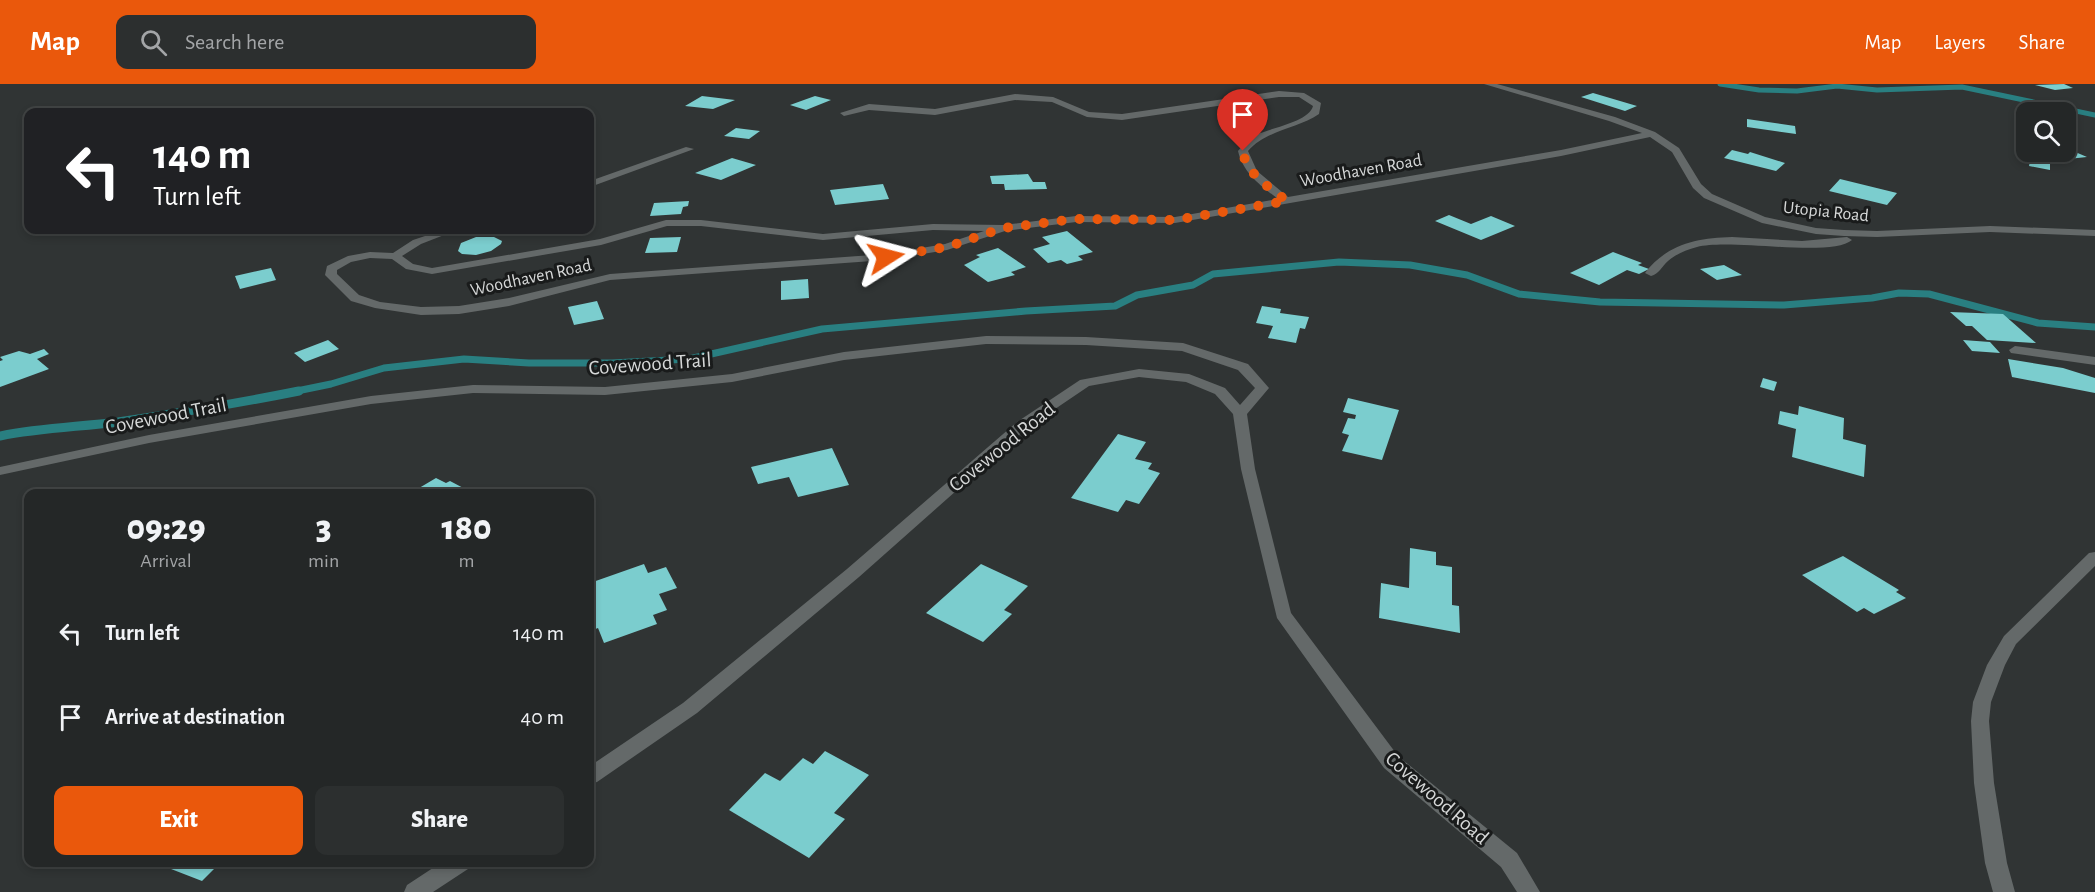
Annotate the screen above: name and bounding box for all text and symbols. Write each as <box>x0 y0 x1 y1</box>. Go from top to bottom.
search box <box>116 15 536 69</box>
icon: search <box>137 26 170 59</box>
text: Map <box>30 28 80 56</box>
text: Search here <box>185 31 284 53</box>
text: Map <box>1865 32 1901 53</box>
text: Layers <box>1934 32 1985 53</box>
text: Share <box>2018 32 2065 53</box>
pin <box>1217 89 1268 151</box>
icon: arrive <box>1226 98 1259 131</box>
map controls <box>2016 102 2076 162</box>
button: search <box>2016 102 2076 162</box>
icon: left <box>54 132 132 210</box>
text: 140 m <box>153 134 251 176</box>
street label: Woodhaven Road <box>1299 151 1423 191</box>
text: Turn left <box>153 183 241 210</box>
street label: Utopia Road <box>1782 199 1870 225</box>
position arrow <box>854 225 918 289</box>
street label: Woodhaven Road <box>469 256 593 300</box>
street label: Covewood Trail <box>588 349 712 379</box>
street label: Covewood Trail <box>104 394 228 438</box>
street label: Covewood Road <box>945 398 1059 496</box>
text: 09:29 <box>126 510 206 546</box>
text: 3 <box>316 510 332 546</box>
text: 180 <box>442 510 492 546</box>
text: Arrival <box>140 551 192 571</box>
text: min <box>308 551 339 571</box>
text: m <box>459 551 475 571</box>
icon: left <box>54 617 87 650</box>
text: Turn left <box>105 622 179 644</box>
text: 140 m <box>513 622 564 644</box>
icon: arrive <box>54 701 87 734</box>
text: Arrive at destination <box>105 706 285 728</box>
text: 40 m <box>521 706 564 728</box>
street label: Covewood Road <box>1381 748 1493 848</box>
button: Exit <box>54 786 303 855</box>
button: Share <box>315 786 564 855</box>

